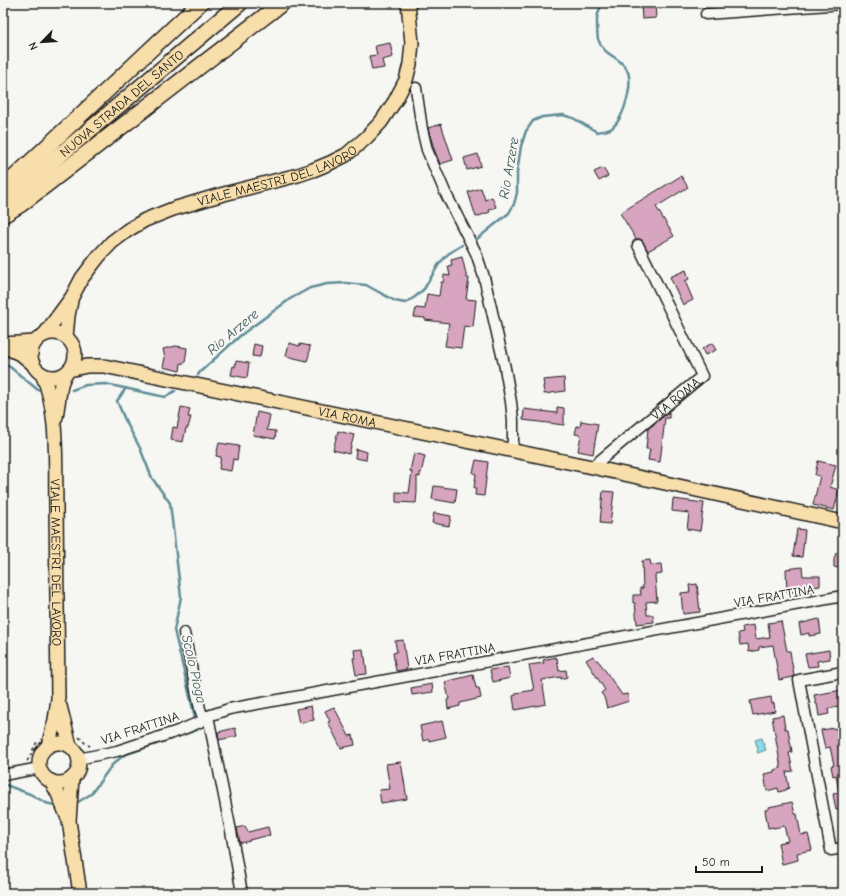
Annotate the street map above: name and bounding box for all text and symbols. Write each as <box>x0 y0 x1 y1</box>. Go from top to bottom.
north arrow <box>22 22 62 62</box>
text: N <box>26 40 41 52</box>
street label: NUOVA STRADA DEL SANTO <box>56 46 187 160</box>
water label: Rio Arzere <box>495 136 523 200</box>
street label: VIALE MAESTRI DEL LAVORO <box>196 142 360 209</box>
water label: Rio Arzere <box>204 305 262 359</box>
street label: VIA ROMA <box>648 373 703 423</box>
street label: VIA ROMA <box>317 403 378 430</box>
street label: VIALE MAESTRI DEL LAVORO <box>48 479 65 646</box>
street label: VIA FRATTINA <box>733 582 816 610</box>
water label: Scolo Pioga <box>178 633 210 705</box>
street label: VIA FRATTINA <box>414 640 497 668</box>
street label: VIA FRATTINA <box>99 708 181 748</box>
scale bar <box>696 848 762 874</box>
text: 50 m <box>702 855 730 869</box>

